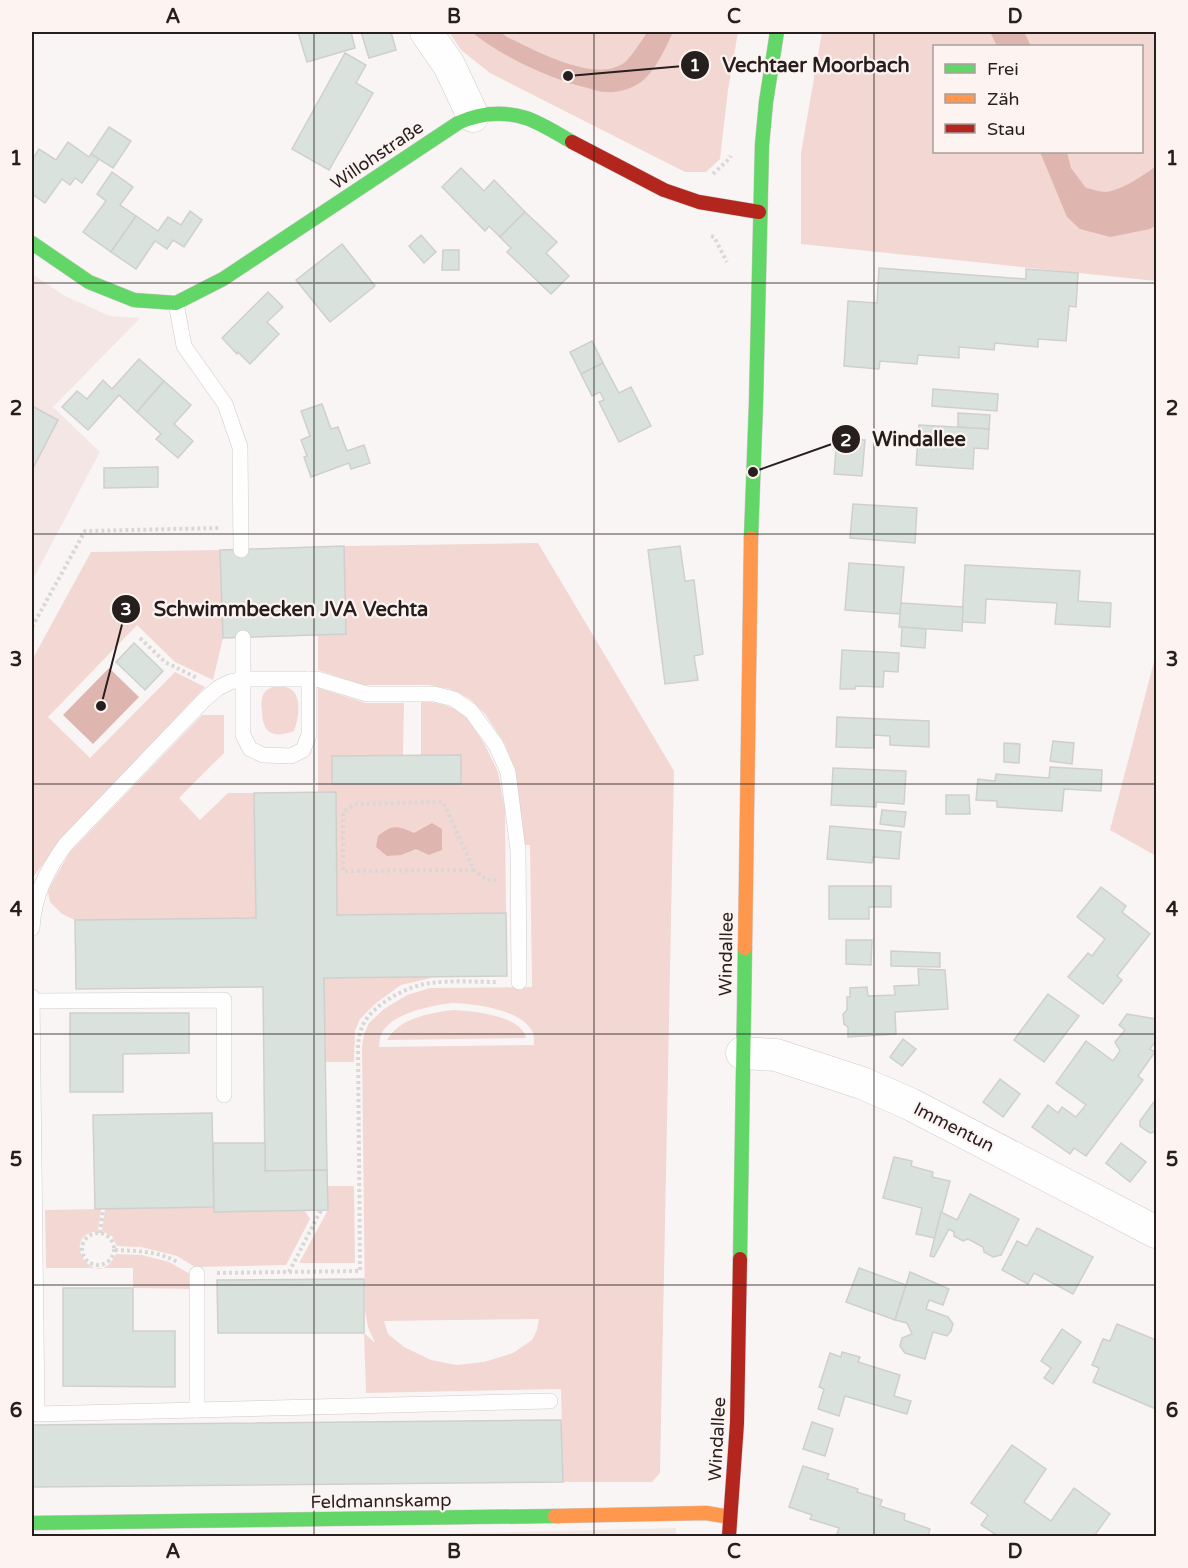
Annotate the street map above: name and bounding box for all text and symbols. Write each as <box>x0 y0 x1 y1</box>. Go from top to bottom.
text: A <box>166 5 181 29</box>
text: B <box>447 5 461 29</box>
text: C <box>727 5 741 29</box>
text: D <box>1007 5 1023 29</box>
legend <box>933 45 1143 153</box>
callout: Vechtaer Moorbach <box>680 46 922 84</box>
text: 1 <box>689 54 701 76</box>
text: Vechtaer Moorbach <box>722 54 910 78</box>
text: Frei <box>987 58 1019 80</box>
text: Zäh <box>987 88 1020 110</box>
street label: Willohstraße <box>327 116 427 194</box>
text: Stau <box>987 118 1026 140</box>
text: 1 <box>10 147 22 171</box>
text: 1 <box>1166 147 1178 171</box>
text: 2 <box>10 397 22 421</box>
text: 2 <box>1166 397 1178 421</box>
callout: Windallee <box>831 420 978 458</box>
text: Windallee <box>872 428 966 452</box>
text: 2 <box>840 429 852 451</box>
callout: Schwimmbecken JVA Vechta <box>111 590 440 628</box>
text: 3 <box>120 598 132 620</box>
text: Schwimmbecken JVA Vechta <box>154 598 428 622</box>
text: 3 <box>10 648 22 672</box>
text: 3 <box>1166 648 1178 672</box>
text: 4 <box>10 898 23 922</box>
text: 4 <box>1166 898 1179 922</box>
street label: Windallee <box>714 912 738 996</box>
street label: Immentun <box>910 1097 998 1157</box>
text: 5 <box>10 1148 22 1172</box>
text: 5 <box>1166 1148 1178 1172</box>
street label: Windallee <box>704 1396 730 1482</box>
text: 6 <box>10 1399 22 1423</box>
text: 6 <box>1166 1399 1178 1423</box>
street label: Feldmannskamp <box>310 1489 452 1513</box>
text: A <box>166 1540 181 1564</box>
text: B <box>447 1540 461 1564</box>
text: C <box>727 1540 741 1564</box>
text: D <box>1007 1540 1023 1564</box>

